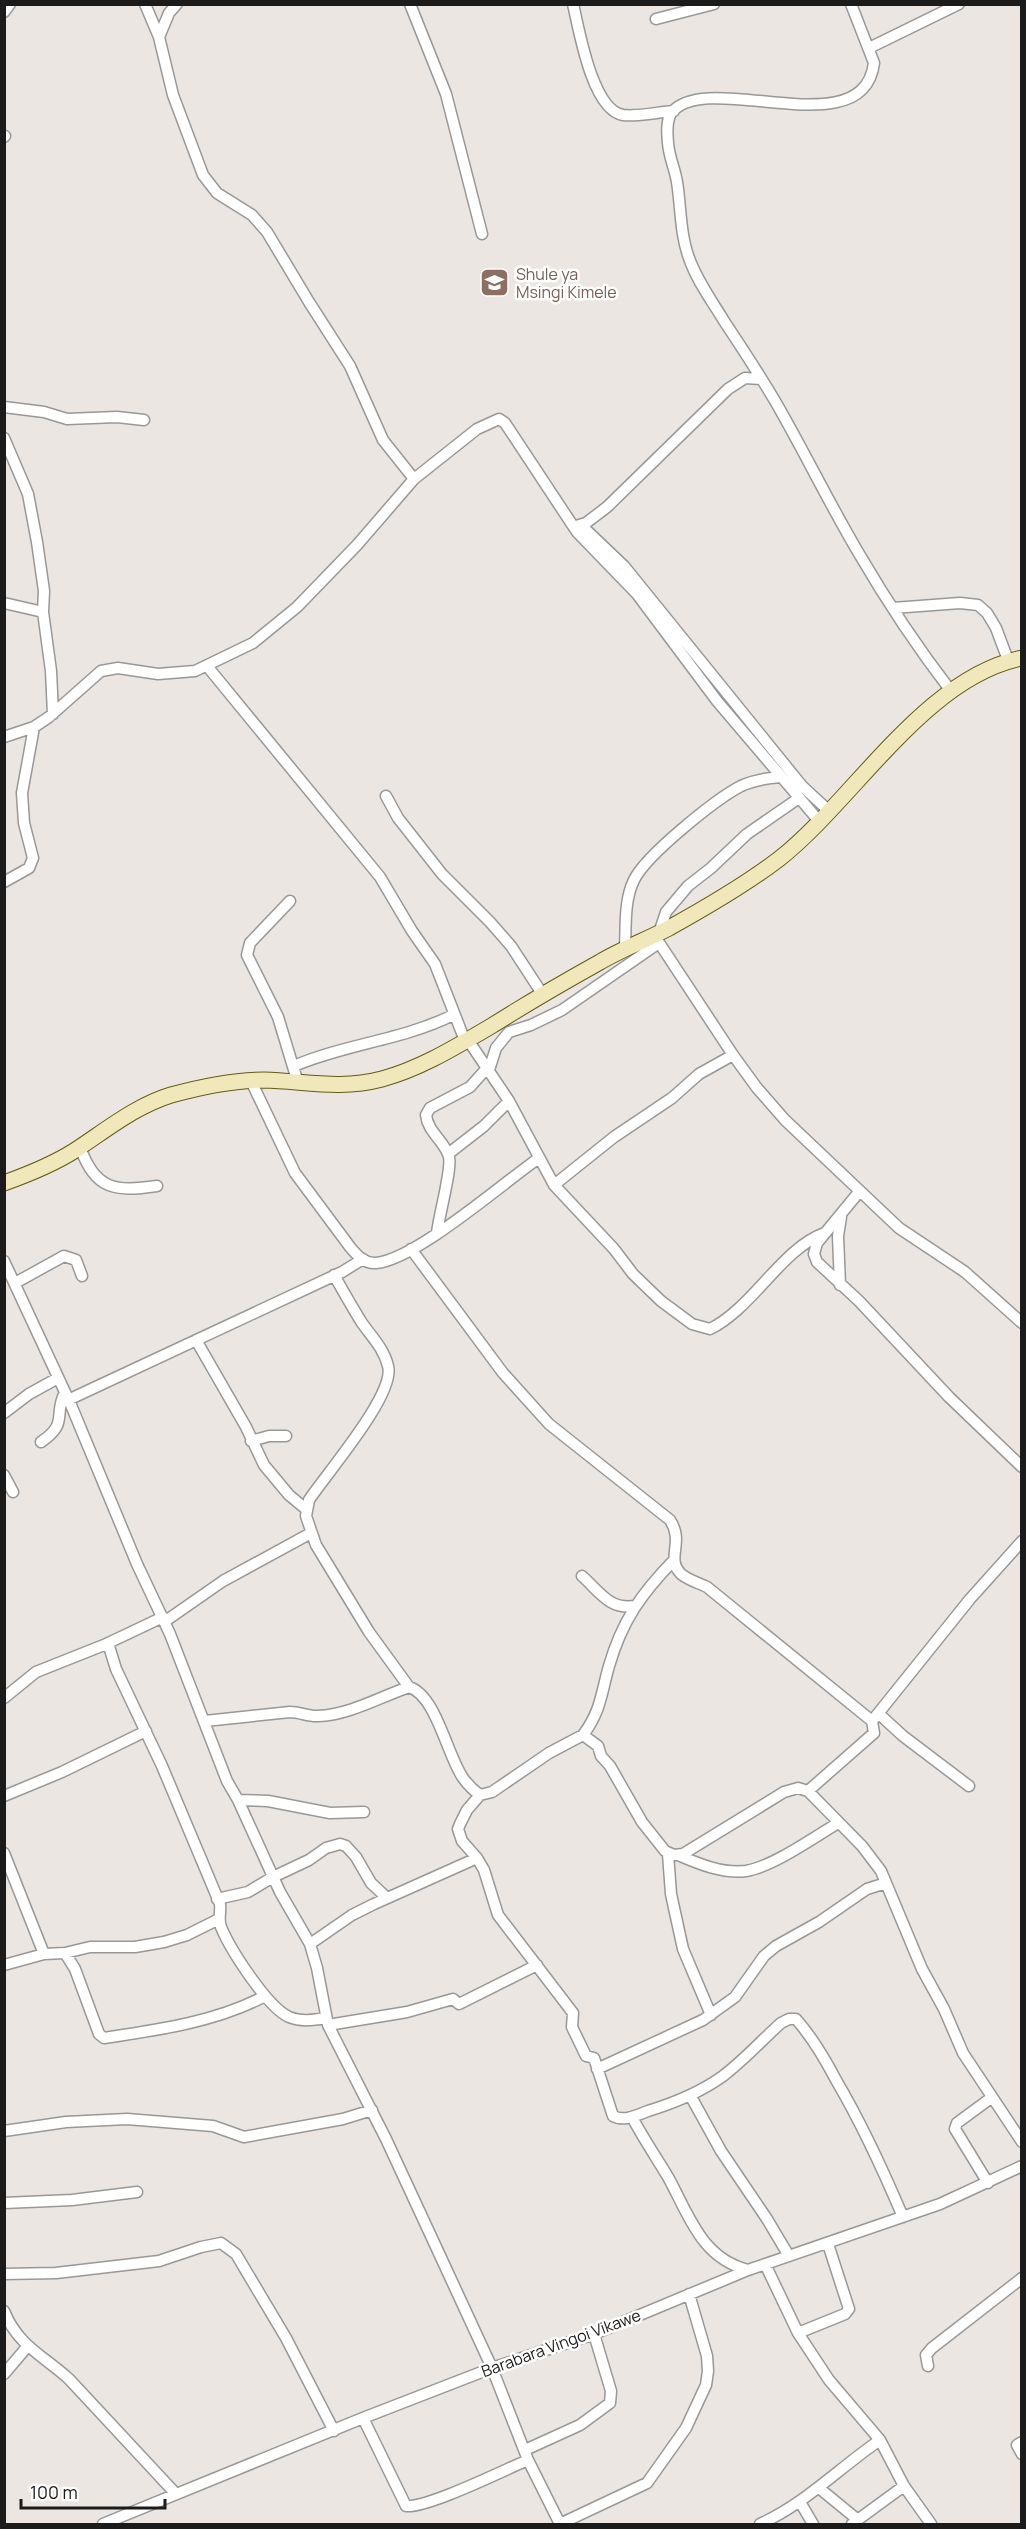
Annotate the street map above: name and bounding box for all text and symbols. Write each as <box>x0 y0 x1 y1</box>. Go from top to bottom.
place label: Shule ya Msingi Kimele <box>516 263 617 303</box>
school or university icon: Shule ya Msingi Kimele <box>479 267 511 299</box>
street label: Barabara Vingoi Vikawe <box>478 2304 644 2382</box>
scale bar <box>21 2472 165 2510</box>
text: 100 m <box>30 2480 78 2504</box>

